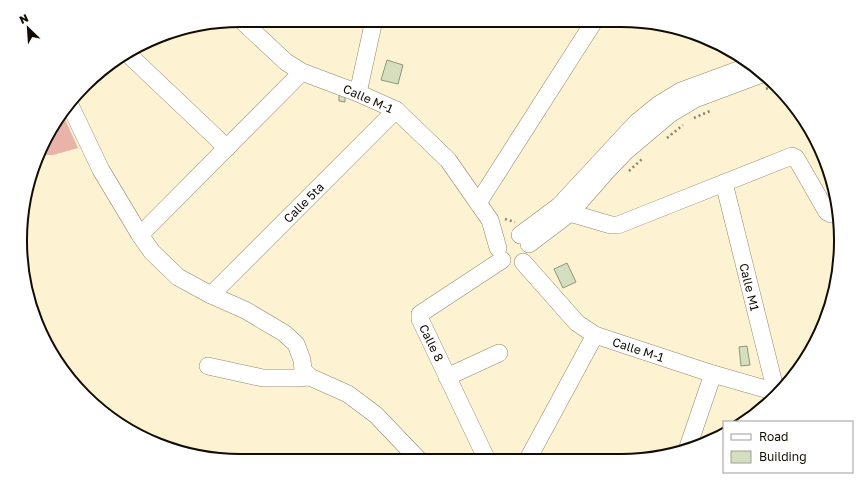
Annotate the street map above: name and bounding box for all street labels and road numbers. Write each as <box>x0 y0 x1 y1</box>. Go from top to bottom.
street label: Calle M-1 <box>341 81 396 116</box>
street label: Calle 5ta <box>280 179 327 226</box>
street label: Calle M1 <box>736 261 763 312</box>
street label: Calle 8 <box>416 322 447 364</box>
street label: Calle M-1 <box>611 334 666 365</box>

